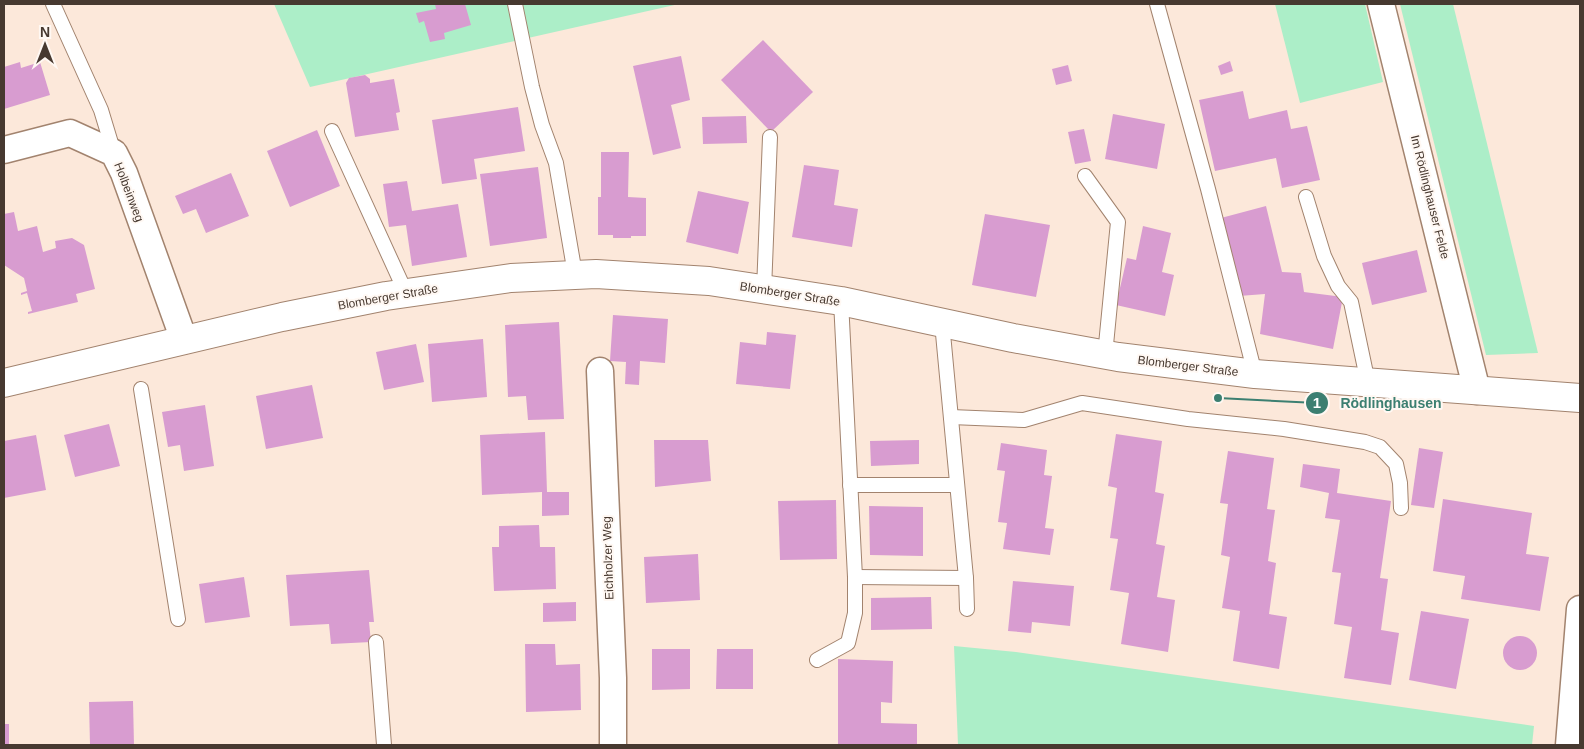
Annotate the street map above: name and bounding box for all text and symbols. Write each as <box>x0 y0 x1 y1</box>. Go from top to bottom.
north arrow <box>20 20 70 70</box>
text: N <box>40 24 50 40</box>
street label: Im Rödlinghauser Felde <box>1408 133 1452 261</box>
street label: Holbeinweg <box>111 160 147 224</box>
street label: Blomberger Straße <box>739 279 841 309</box>
street label: Blomberger Straße <box>337 281 439 313</box>
street label: Blomberger Straße <box>1137 353 1239 379</box>
callout: Rödlinghausen <box>1305 388 1451 417</box>
text: 1 <box>1313 394 1321 411</box>
text: Rödlinghausen <box>1340 395 1442 411</box>
street label: Eichholzer Weg <box>600 516 616 600</box>

